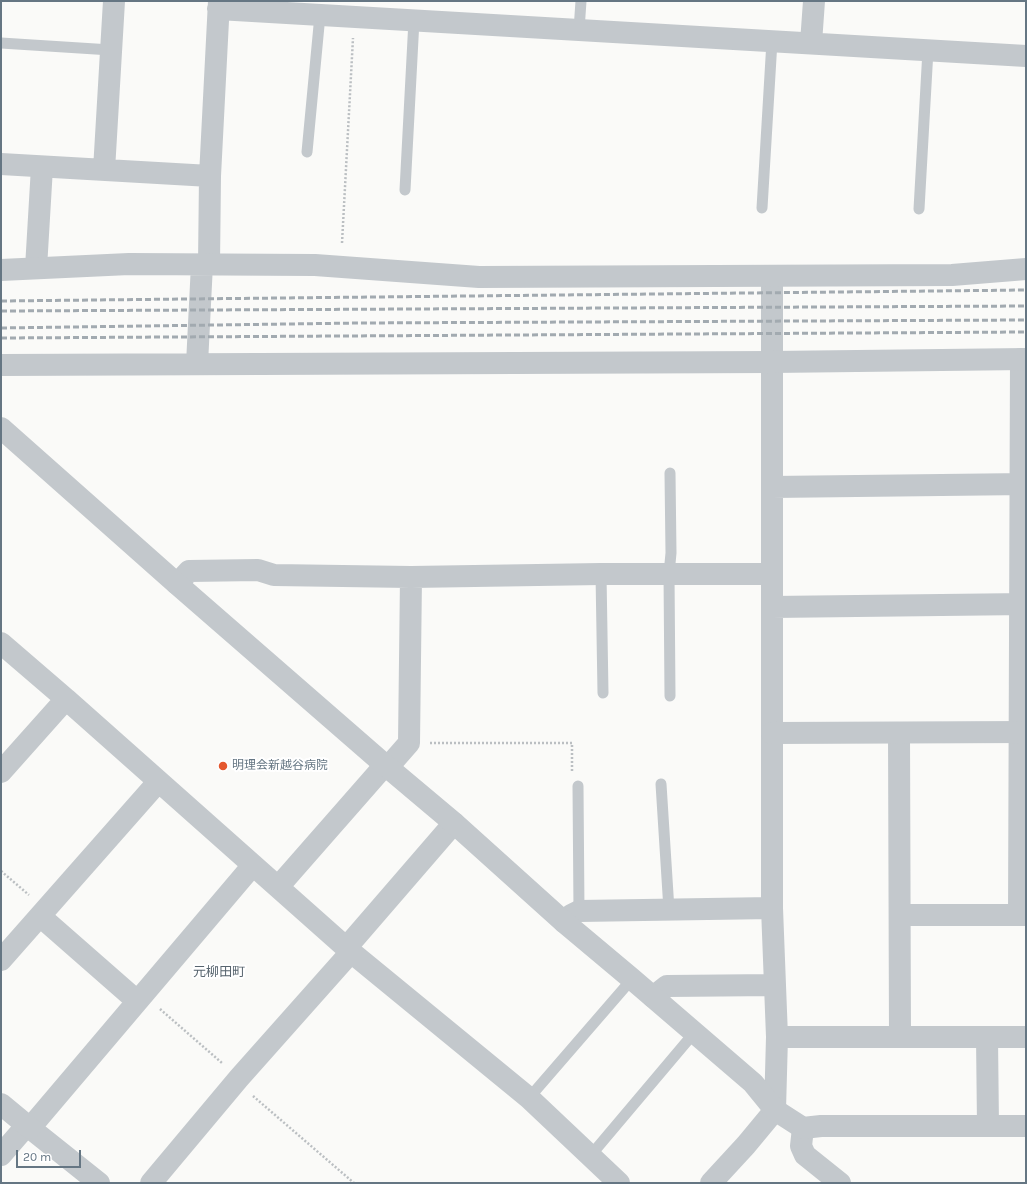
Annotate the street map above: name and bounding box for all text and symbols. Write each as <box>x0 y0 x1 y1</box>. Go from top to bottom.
place label: 明理会新越谷病院 <box>232 759 328 773</box>
marker: 明理会新越谷病院 <box>217 760 229 772</box>
district label: 元柳田町 <box>193 964 245 980</box>
scale bar <box>18 1142 83 1168</box>
text: 20 m <box>23 1150 51 1164</box>

